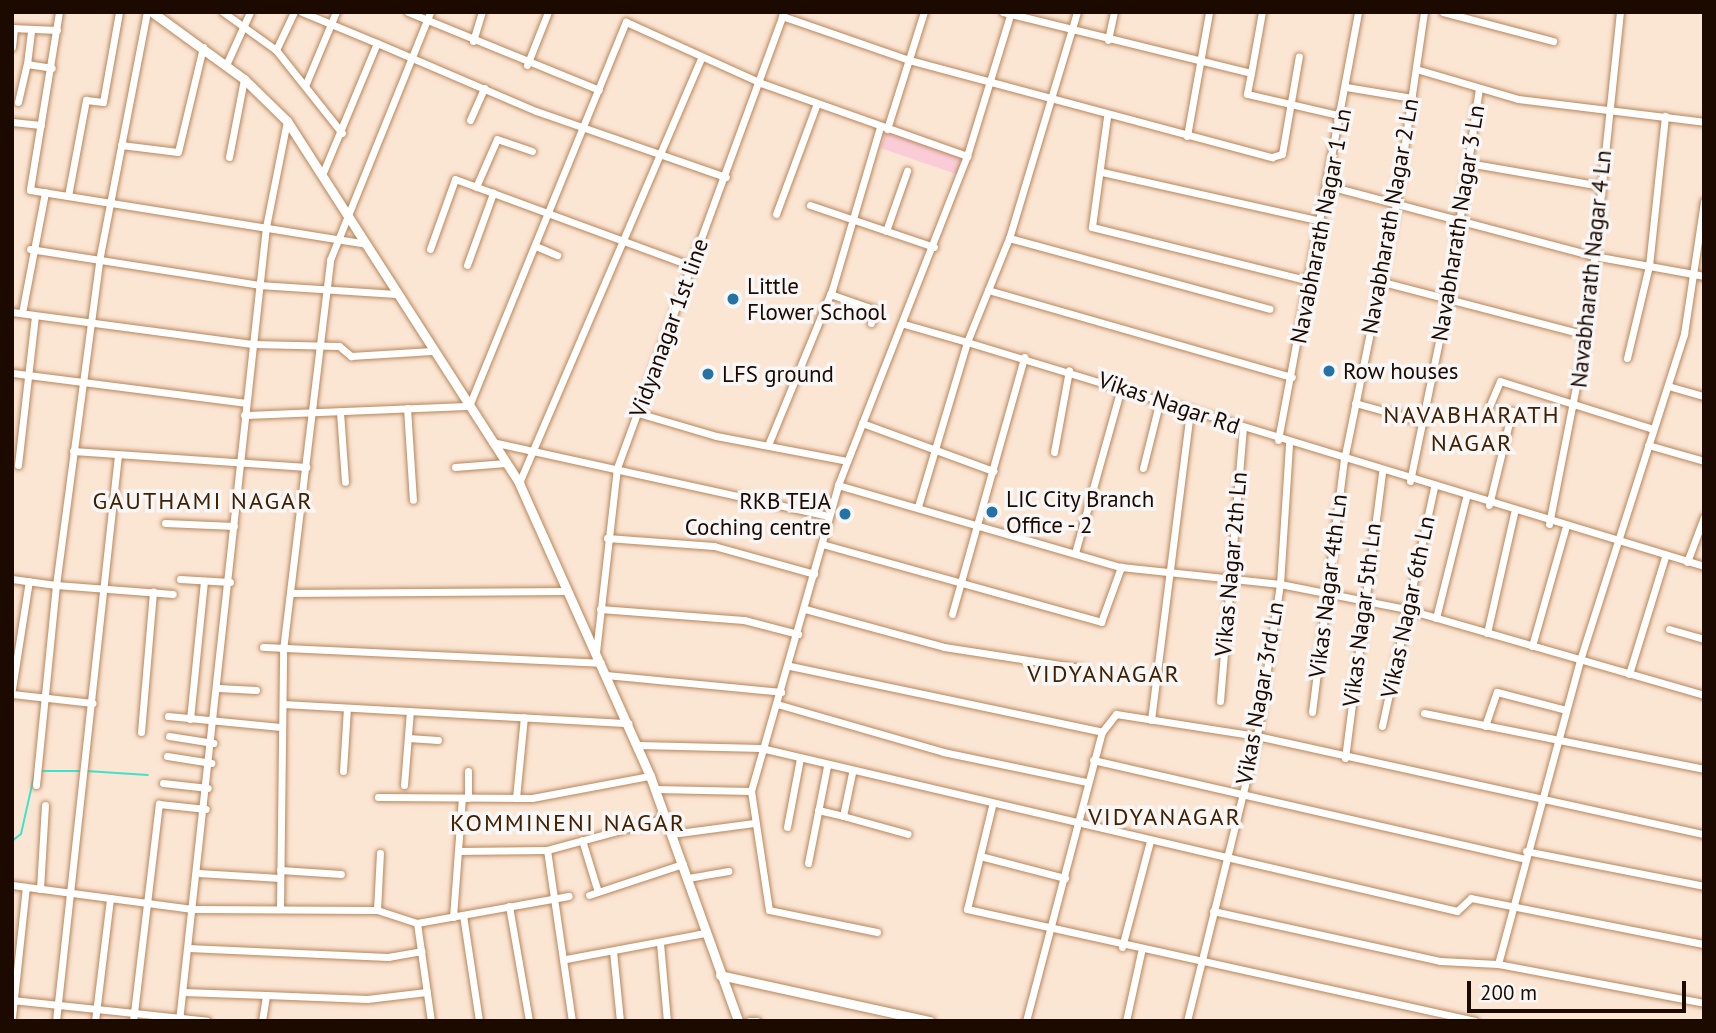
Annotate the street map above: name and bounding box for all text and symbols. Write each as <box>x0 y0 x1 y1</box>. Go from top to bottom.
street label: Navabharath Nagar 2 Ln <box>1356 96 1424 336</box>
street label: Navabharath Nagar 3 Ln <box>1426 103 1490 343</box>
street label: Navabharath Nagar 1 Ln <box>1285 106 1357 346</box>
street label: Navabharath Nagar 4 Ln <box>1565 149 1617 389</box>
street label: Vidyanagar 1st line <box>624 235 714 421</box>
place label: Little Flower School <box>747 272 887 326</box>
marker: Little Flower School <box>725 291 741 307</box>
place label: Row houses <box>1343 357 1459 385</box>
place label: LFS ground <box>722 360 834 388</box>
marker: Row houses <box>1321 363 1337 379</box>
marker: LFS ground <box>700 366 716 382</box>
street label: Vikas Nagar Rd <box>1094 366 1244 440</box>
district label: NAVABHARATH NAGAR <box>1385 401 1559 457</box>
street label: Vikas Nagar 2th Ln <box>1209 471 1253 657</box>
place label: LIC City Branch Office - 2 <box>1006 485 1156 539</box>
district label: GAUTHAMI NAGAR <box>94 487 312 515</box>
place label: RKB TEJA Coching centre <box>685 487 831 541</box>
street label: Vikas Nagar 4th Ln <box>1303 492 1353 680</box>
marker: LIC City Branch Office - 2 <box>984 504 1000 520</box>
marker: RKB TEJA Coching centre <box>837 506 853 522</box>
street label: Vikas Nagar 6th Ln <box>1375 514 1441 700</box>
street label: Vikas Nagar 5th Ln <box>1337 521 1387 709</box>
street label: Vikas Nagar 3rd Ln <box>1230 600 1290 786</box>
district label: VIDYANAGAR <box>1028 660 1180 688</box>
district label: VIDYANAGAR <box>1089 803 1241 831</box>
district label: KOMMINENI NAGAR <box>452 809 684 837</box>
scale bar <box>1471 967 1690 1011</box>
text: 200 m <box>1480 979 1537 1006</box>

